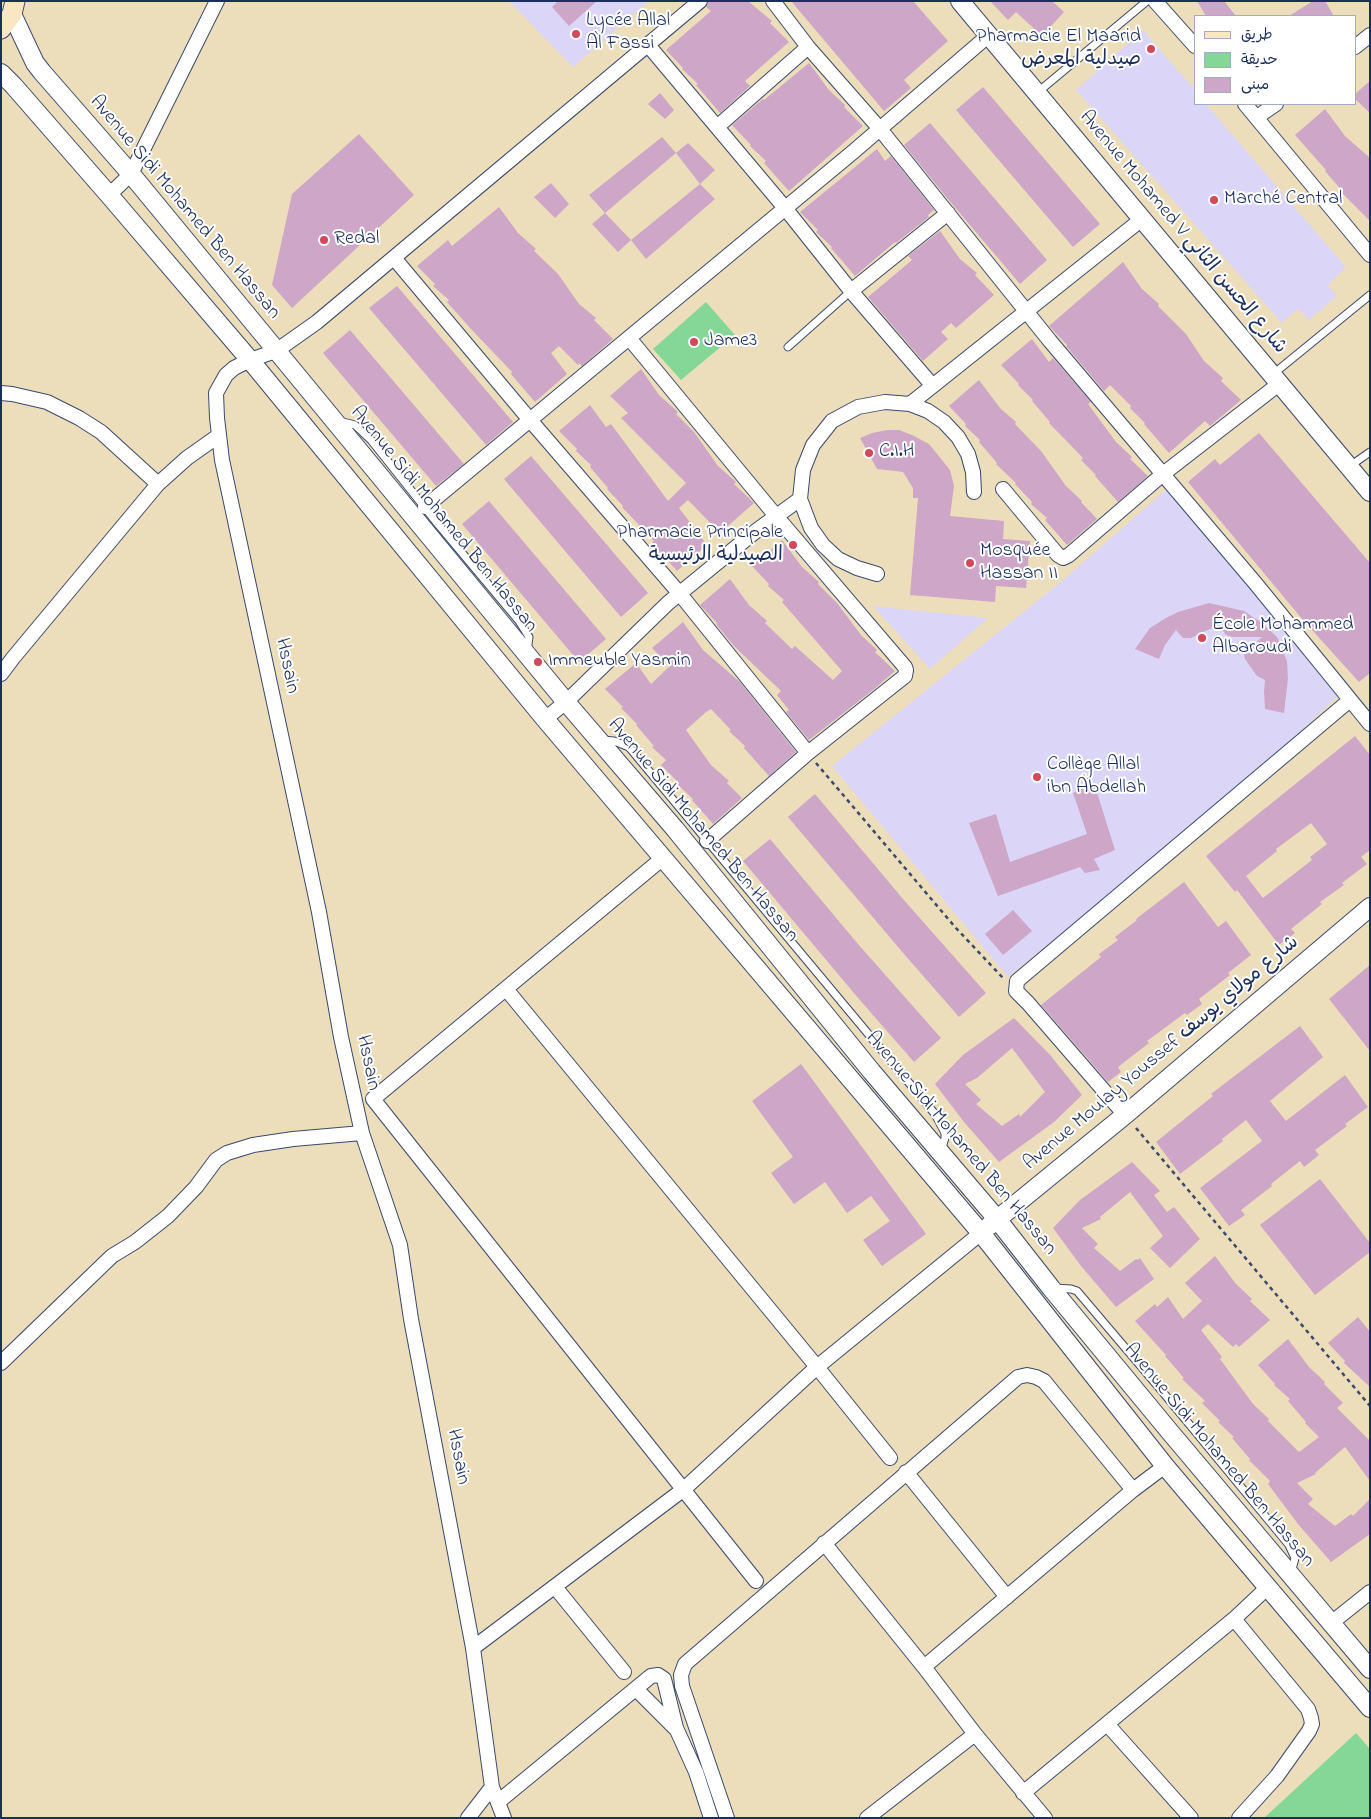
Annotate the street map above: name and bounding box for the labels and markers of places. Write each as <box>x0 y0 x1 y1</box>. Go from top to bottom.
place label: Lycée Allal Al Fassi <box>586 10 670 57</box>
place label: Pharmacie El Maarid صيدلية المعرض <box>976 26 1141 73</box>
marker: Lycée Allal Al Fassi <box>570 28 582 40</box>
marker: Pharmacie El Maarid صيدلية المعرض <box>1145 43 1157 55</box>
place label: Marché Central <box>1224 188 1342 212</box>
marker: Marché Central <box>1208 194 1220 206</box>
place label: Redal <box>334 228 379 252</box>
marker: Redal <box>318 234 330 246</box>
place label: Jame3 <box>704 330 757 354</box>
marker: Jame3 <box>688 336 700 348</box>
place label: C.I.H <box>879 441 914 465</box>
marker: C.I.H <box>863 447 875 459</box>
place label: Pharmacie Principale الصيدلية الرئيسية <box>617 522 783 569</box>
marker: Pharmacie Principale الصيدلية الرئيسية <box>787 539 799 551</box>
place label: Mosquée Hassan II <box>980 540 1058 587</box>
marker: Mosquée Hassan II <box>964 557 976 569</box>
place label: École Mohammed Albaroudi <box>1212 614 1354 661</box>
marker: École Mohammed Albaroudi <box>1196 632 1208 644</box>
place label: Immeuble Yasmin <box>548 650 690 674</box>
marker: Immeuble Yasmin <box>532 656 544 668</box>
place label: Collège Allal ibn Abdellah <box>1047 754 1146 801</box>
marker: Collège Allal ibn Abdellah <box>1031 771 1043 783</box>

